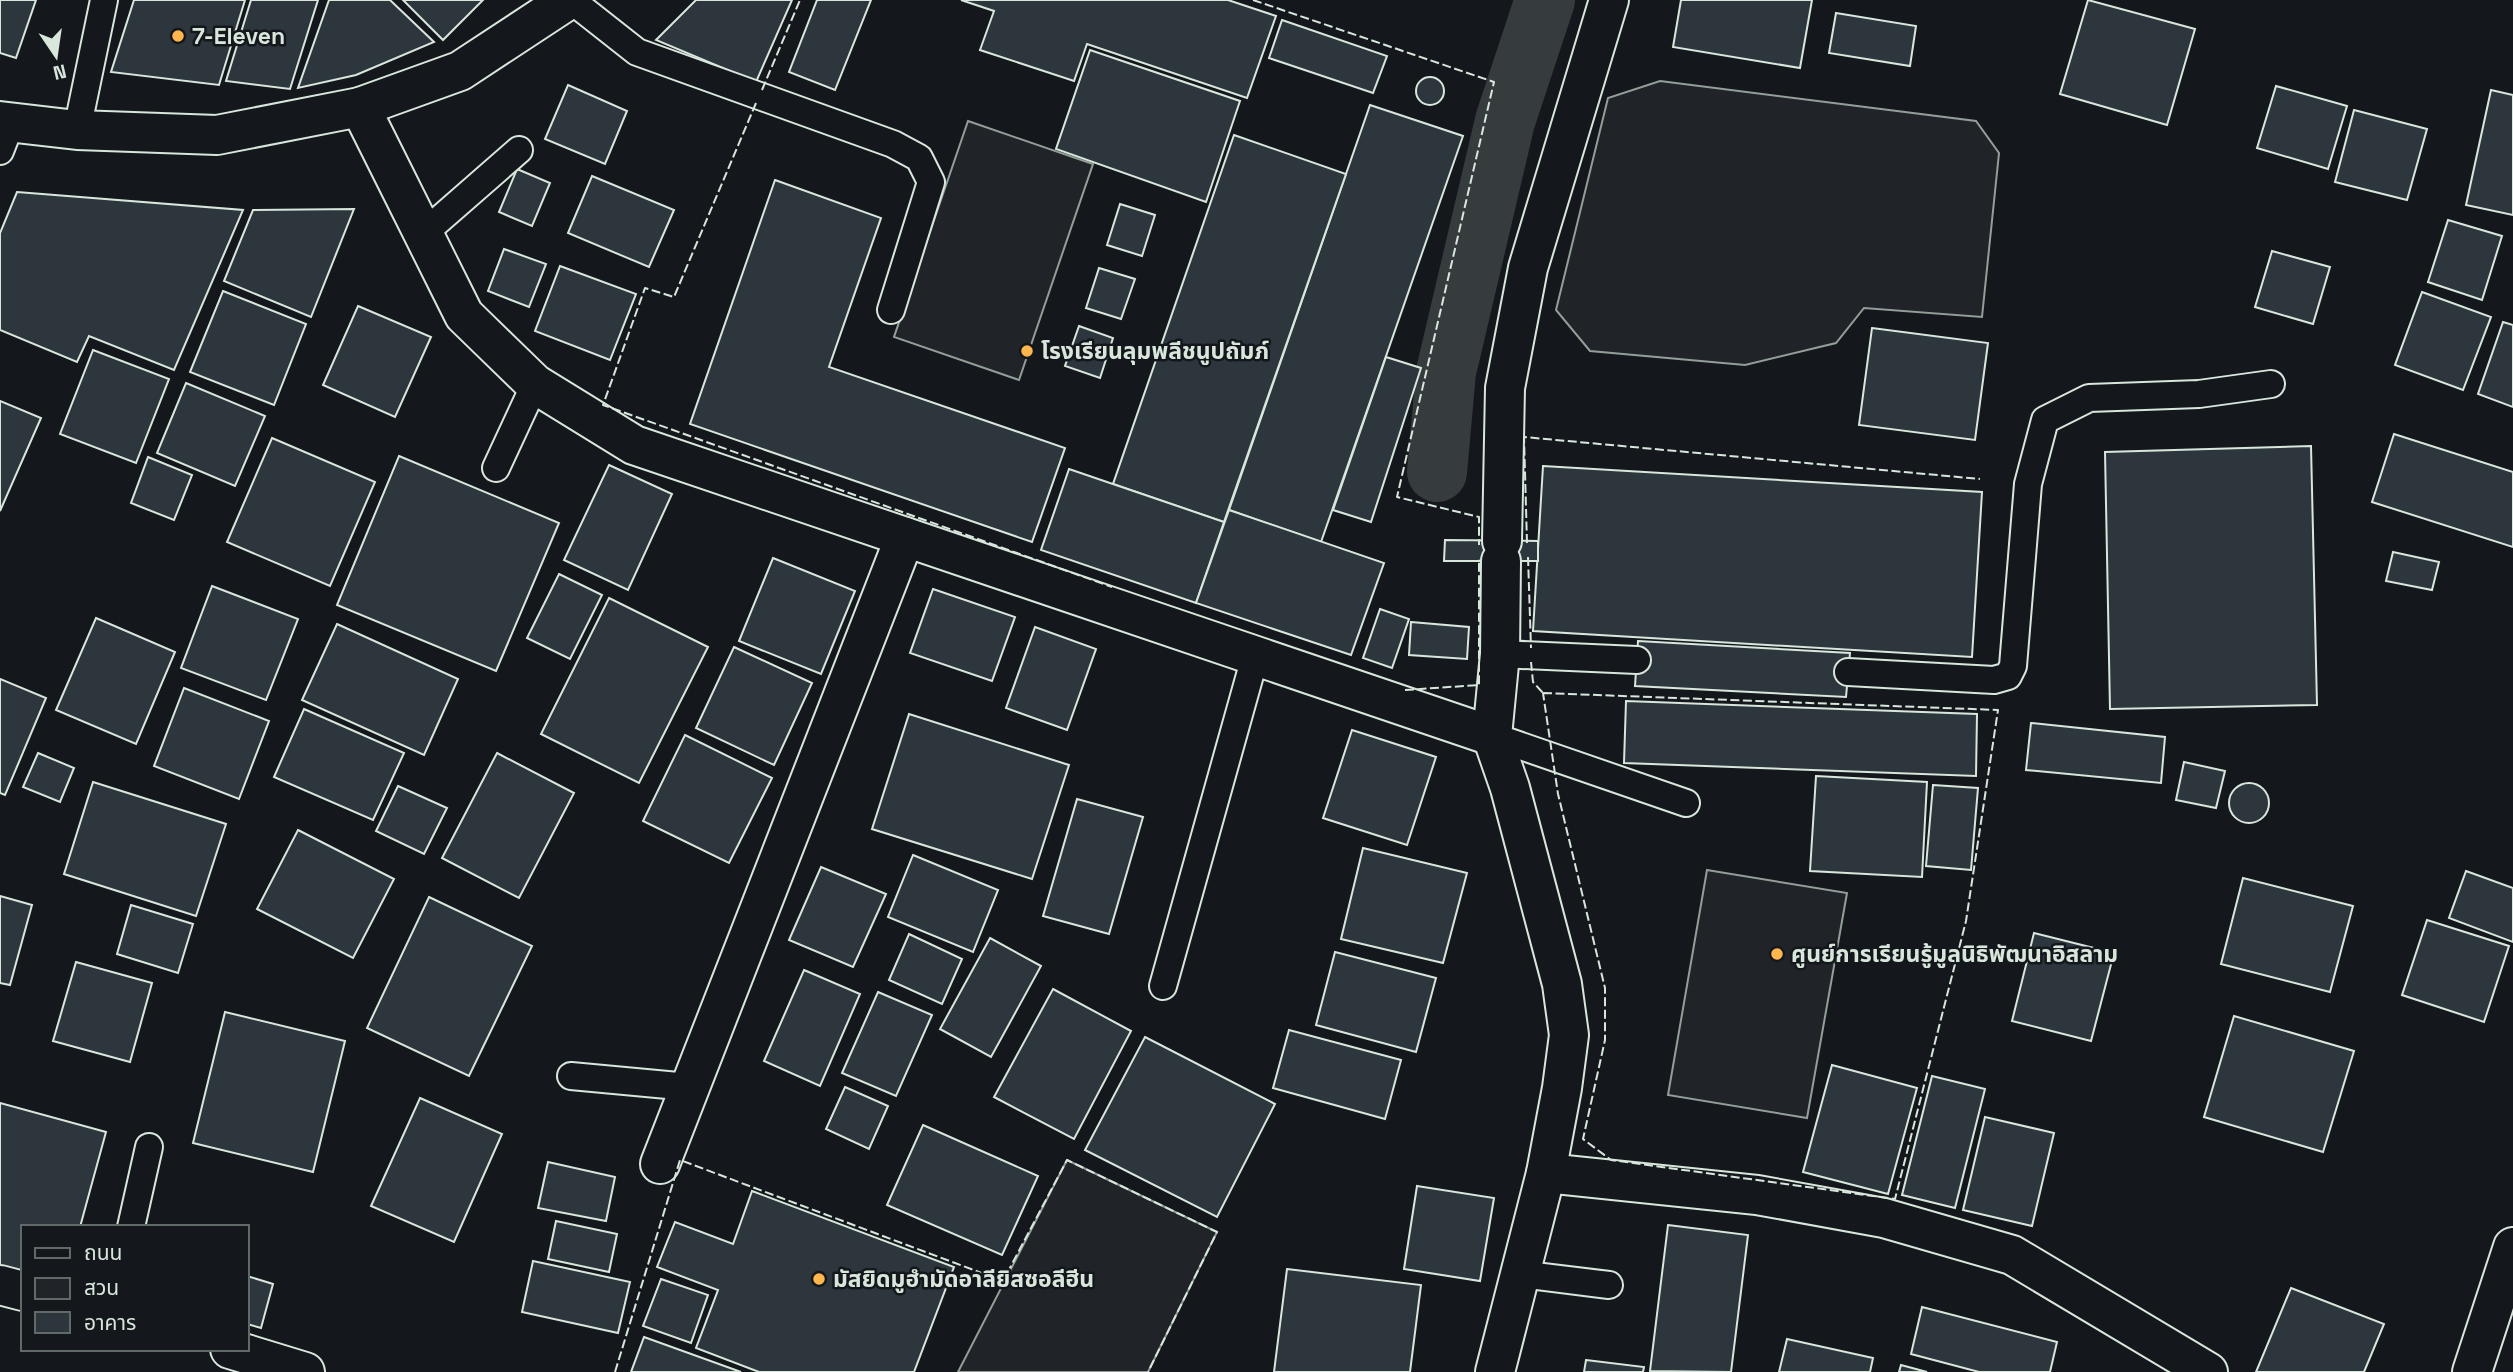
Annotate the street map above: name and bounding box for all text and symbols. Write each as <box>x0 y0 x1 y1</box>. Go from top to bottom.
north arrow <box>21 21 91 91</box>
place label: 7-Eleven <box>192 21 285 51</box>
marker: 7-Eleven <box>170 28 186 44</box>
text: N <box>51 58 69 86</box>
place label: โรงเรียนลุมพลีชนูปถัมภ์ <box>1041 336 1269 366</box>
marker: โรงเรียนลุมพลีชนูปถัมภ์ <box>1019 343 1035 359</box>
place label: ศูนย์การเรียนรู้มูลนิธิพัฒนาอิสลาม <box>1791 939 2118 969</box>
marker: ศูนย์การเรียนรู้มูลนิธิพัฒนาอิสลาม <box>1769 946 1785 962</box>
legend <box>21 1225 248 1351</box>
text: ถนน <box>84 1239 122 1266</box>
place label: มัสยิดมูฮำมัดอาลียิสซอลีฮีน <box>833 1264 1094 1294</box>
marker: มัสยิดมูฮำมัดอาลียิสซอลีฮีน <box>811 1271 827 1287</box>
text: สวน <box>84 1274 119 1301</box>
text: อาคาร <box>84 1309 136 1336</box>

